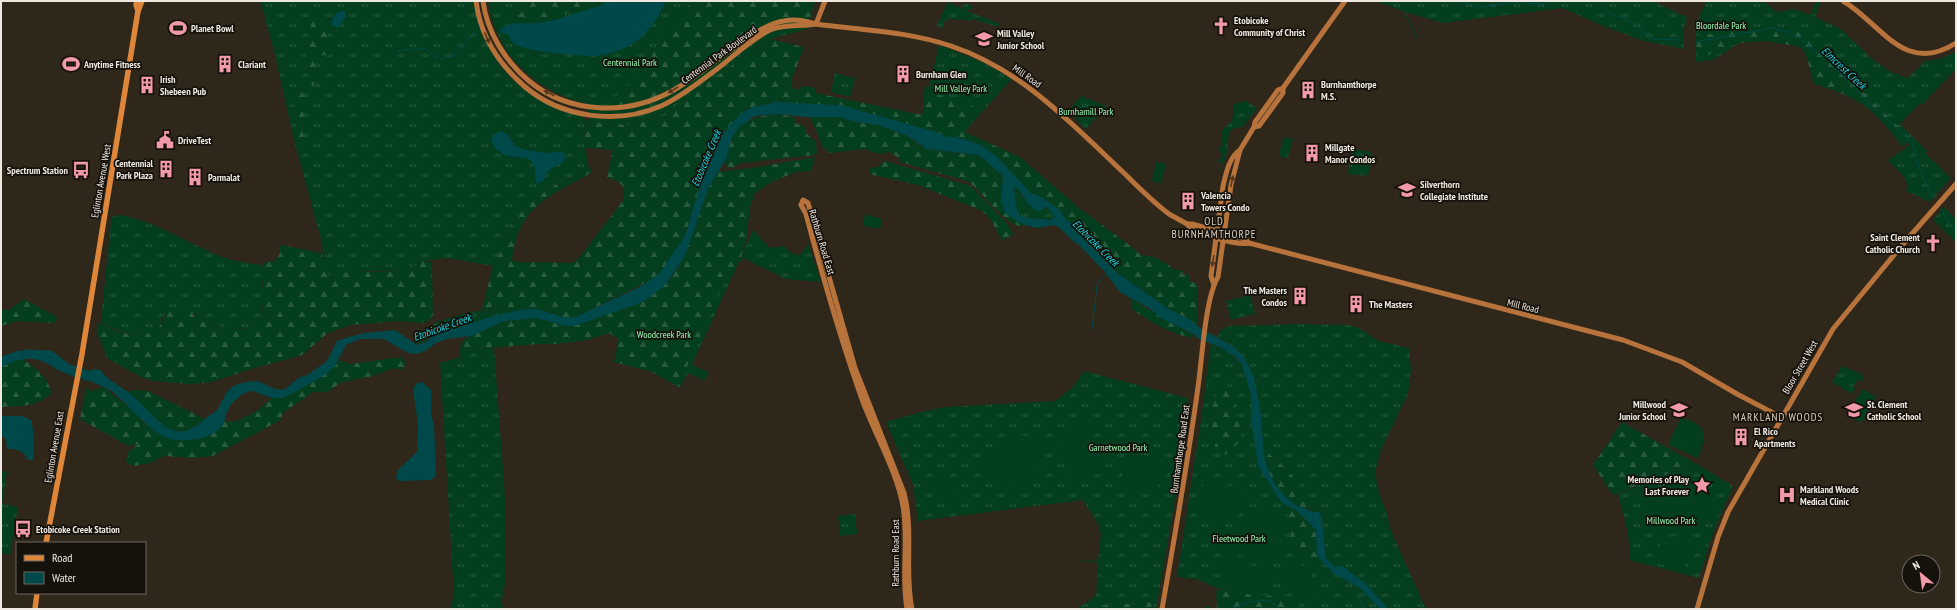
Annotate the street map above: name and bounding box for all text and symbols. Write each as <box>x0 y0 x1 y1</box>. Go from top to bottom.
place label: Etobicoke Community of Christ <box>1234 14 1305 39</box>
church icon: Etobicoke Community of Christ <box>1211 16 1231 36</box>
sports icon: Planet Bowl <box>168 18 188 38</box>
park label: Bloordale Park <box>1696 19 1746 32</box>
place label: Planet Bowl <box>191 22 234 35</box>
street label: Centennial Park Boulevard <box>679 23 759 87</box>
place label: Mill Valley Junior School <box>996 27 1045 52</box>
school or university icon: Mill Valley Junior School <box>974 29 994 49</box>
one-way arrow <box>484 33 490 44</box>
water label: Elmcrest Creek <box>1819 44 1871 93</box>
sports icon: Anytime Fitness <box>61 54 81 74</box>
building icon: Clariant <box>215 54 235 74</box>
park label: Centennial Park <box>603 56 657 69</box>
place label: Anytime Fitness <box>83 58 141 71</box>
place label: Clariant <box>238 58 266 71</box>
street label: Mill Road <box>1010 61 1044 91</box>
building icon: Burnham Glen <box>893 64 913 84</box>
place label: Burnham Glen <box>916 68 967 81</box>
place label: Irish Shebeen Pub <box>160 73 207 98</box>
building icon: Irish Shebeen Pub <box>137 75 157 95</box>
place label: Burnhamthorpe M.S. <box>1321 78 1377 103</box>
building icon: Burnhamthorpe M.S. <box>1298 80 1318 100</box>
park label: Mill Valley Park <box>935 82 987 95</box>
one-way arrow <box>667 87 679 94</box>
one-way arrow <box>543 90 554 96</box>
park label: Burnhamill Park <box>1059 105 1114 118</box>
water label: Etobicoke Creek <box>688 126 725 188</box>
public building icon: DriveTest <box>155 130 175 150</box>
place label: DriveTest <box>178 134 211 147</box>
place label: Millgate Manor Condos <box>1325 141 1376 166</box>
street label: Eglinton Avenue West <box>88 143 114 219</box>
building icon: Millgate Manor Condos <box>1302 143 1322 163</box>
place label: Centennial Park Plaza <box>115 157 154 182</box>
building icon: Centennial Park Plaza <box>156 159 176 179</box>
bus stop icon: Spectrum Station <box>71 160 91 180</box>
place label: Spectrum Station <box>7 164 69 177</box>
building icon: Parmalat <box>185 167 205 187</box>
place label: Parmalat <box>208 171 240 184</box>
one-way arrow <box>1230 175 1236 187</box>
place label: Silverthorn Collegiate Institute <box>1420 178 1488 203</box>
school or university icon: Silverthorn Collegiate Institute <box>1397 180 1417 200</box>
place label: Valencia Towers Condo <box>1200 189 1250 214</box>
building icon: Valencia Towers Condo <box>1178 191 1198 211</box>
street label: Rathburn Road East <box>806 208 838 276</box>
district label: OLD BURNHAMTHORPE <box>1171 214 1257 241</box>
water label: Etobicoke Creek <box>1070 217 1123 270</box>
place label: Saint Clement Catholic Church <box>1865 231 1921 256</box>
church icon: Saint Clement Catholic Church <box>1923 233 1943 253</box>
one-way arrow <box>1210 255 1216 267</box>
place label: The Masters Condos <box>1244 284 1287 309</box>
building icon: The Masters Condos <box>1290 286 1310 306</box>
building icon: The Masters <box>1346 294 1366 314</box>
street label: Mill Road <box>1506 296 1540 316</box>
place label: The Masters <box>1369 298 1413 311</box>
water label: Etobicoke Creek <box>411 310 474 344</box>
park label: Woodcreek Park <box>637 328 691 341</box>
street label: Bloor Street West <box>1779 338 1821 396</box>
place label: Millwood Junior School <box>1618 398 1667 423</box>
place label: St. Clement Catholic School <box>1867 398 1922 423</box>
school or university icon: Millwood Junior School <box>1669 400 1689 420</box>
school or university icon: St. Clement Catholic School <box>1844 400 1864 420</box>
street label: Burnhamthorpe Road East <box>1167 404 1193 494</box>
street label: Eglinton Avenue East <box>41 410 67 484</box>
district label: MARKLAND WOODS <box>1733 410 1823 424</box>
place label: El Rico Apartments <box>1753 425 1796 450</box>
building icon: El Rico Apartments <box>1731 427 1751 447</box>
park label: Garnetwood Park <box>1089 441 1147 454</box>
place label: Memories of Play Last Forever <box>1628 473 1690 498</box>
place icon: Memories of Play Last Forever <box>1692 475 1712 495</box>
place label: Markland Woods Medical Clinic <box>1800 483 1859 508</box>
hospital icon: Markland Woods Medical Clinic <box>1777 485 1797 505</box>
park label: Millwood Park <box>1647 514 1696 527</box>
bus stop icon: Etobicoke Creek Station <box>13 519 33 539</box>
street label: Rathburn Road East <box>889 519 902 587</box>
place label: Etobicoke Creek Station <box>36 523 120 536</box>
park label: Fleetwood Park <box>1212 532 1266 545</box>
legend <box>16 542 146 594</box>
text: Road <box>52 550 72 565</box>
north arrow <box>1901 554 1941 594</box>
text: N <box>1910 558 1922 573</box>
text: Water <box>52 570 77 585</box>

